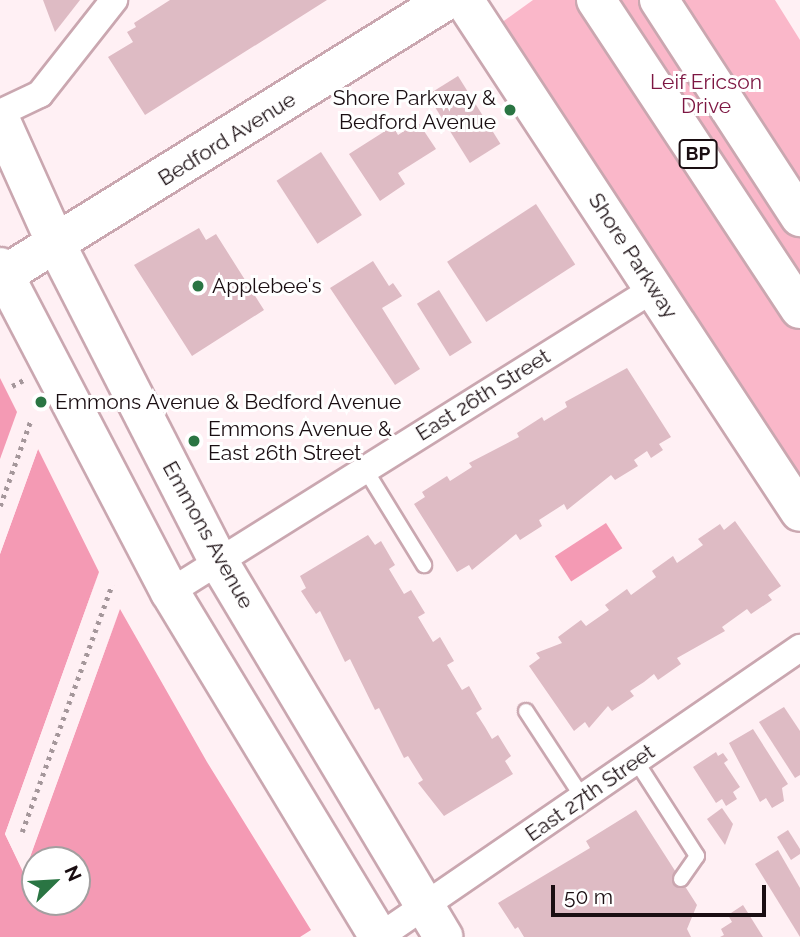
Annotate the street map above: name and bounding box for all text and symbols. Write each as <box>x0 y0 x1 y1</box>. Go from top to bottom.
park label: Leif Ericson Drive <box>650 69 762 119</box>
place label: Shore Parkway & Bedford Avenue <box>332 85 496 135</box>
street label: Bedford Avenue <box>153 87 301 191</box>
marker: Shore Parkway & Bedford Avenue <box>502 102 518 118</box>
road number: BP <box>677 138 719 170</box>
street label: Shore Parkway <box>583 189 683 323</box>
place label: Applebee's <box>212 273 322 299</box>
marker: Applebee's <box>190 278 206 294</box>
street label: East 26th Street <box>411 344 555 446</box>
place label: Emmons Avenue & Bedford Avenue <box>55 389 403 415</box>
marker: Emmons Avenue & Bedford Avenue <box>33 394 49 410</box>
place label: Emmons Avenue & East 26th Street <box>208 416 393 466</box>
marker: Emmons Avenue & East 26th Street <box>186 433 202 449</box>
street label: Emmons Avenue <box>157 457 259 613</box>
street label: East 27th Street <box>521 739 659 847</box>
north arrow <box>21 846 91 916</box>
text: N <box>60 862 86 884</box>
scale bar <box>555 870 770 914</box>
text: 50 m <box>564 884 613 909</box>

